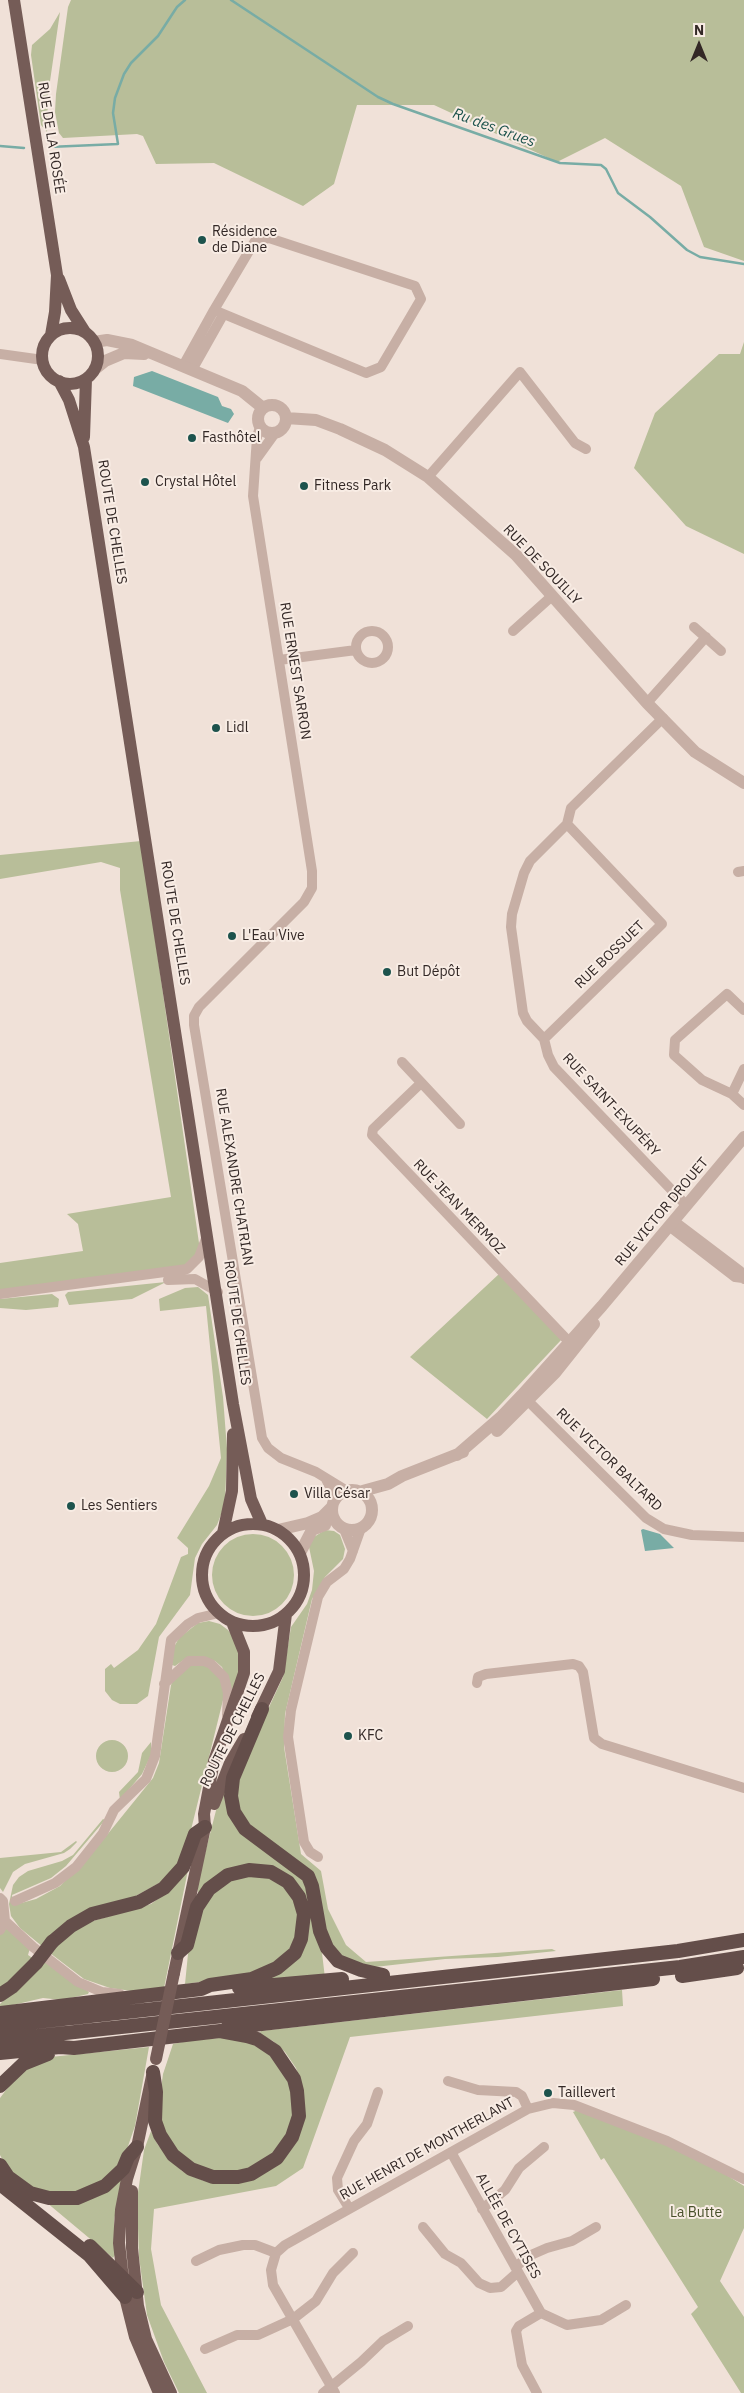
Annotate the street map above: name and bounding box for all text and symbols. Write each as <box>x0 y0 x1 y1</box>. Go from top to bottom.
north arrow <box>674 20 724 70</box>
text: N <box>694 21 704 39</box>
street label: RUE DE LA ROSÉE <box>34 81 68 195</box>
water label: Ru des Grues <box>450 105 538 151</box>
place label: Résidence de Diane <box>212 224 277 256</box>
marker: Résidence de Diane <box>196 234 208 246</box>
place label: Fasthôtel <box>202 430 261 446</box>
marker: Fasthôtel <box>186 432 198 444</box>
street label: ROUTE DE CHELLES <box>94 459 130 585</box>
place label: Crystal Hôtel <box>155 474 236 490</box>
marker: Crystal Hôtel <box>139 476 151 488</box>
place label: Fitness Park <box>314 478 391 494</box>
marker: Fitness Park <box>298 480 310 492</box>
street label: RUE DE SOUILLY <box>499 521 585 609</box>
street label: RUE ERNEST SARRON <box>276 601 314 741</box>
place label: Lidl <box>226 720 248 736</box>
marker: Lidl <box>210 722 222 734</box>
street label: ROUTE DE CHELLES <box>157 860 193 986</box>
street label: RUE BOSSUET <box>572 917 648 993</box>
place label: L'Eau Vive <box>242 928 305 944</box>
marker: L'Eau Vive <box>226 930 238 942</box>
place label: But Dépôt <box>397 964 460 980</box>
marker: But Dépôt <box>381 966 393 978</box>
street label: RUE SAINT-EXUPÉRY <box>559 1050 663 1160</box>
street label: RUE ALEXANDRE CHATRIAN <box>212 1087 256 1267</box>
street label: RUE VICTOR DROUET <box>612 1154 712 1270</box>
street label: RUE JEAN MERMOZ <box>410 1156 508 1258</box>
street label: ROUTE DE CHELLES <box>220 1260 254 1386</box>
street label: RUE VICTOR BALTARD <box>552 1405 666 1515</box>
place label: Villa César <box>304 1486 370 1502</box>
marker: Villa César <box>288 1488 300 1500</box>
place label: Les Sentiers <box>81 1498 158 1514</box>
marker: Les Sentiers <box>65 1500 77 1512</box>
street label: ROUTE DE CHELLES <box>197 1670 269 1790</box>
place label: KFC <box>358 1728 383 1744</box>
marker: KFC <box>342 1730 354 1742</box>
place label: Taillevert <box>558 2085 616 2101</box>
marker: Taillevert <box>542 2087 554 2099</box>
street label: RUE HENRI DE MONTHERLANT <box>337 2094 517 2204</box>
street label: ALLÉE DE CYTISES <box>472 2170 544 2282</box>
park label: La Butte <box>670 2205 722 2221</box>

